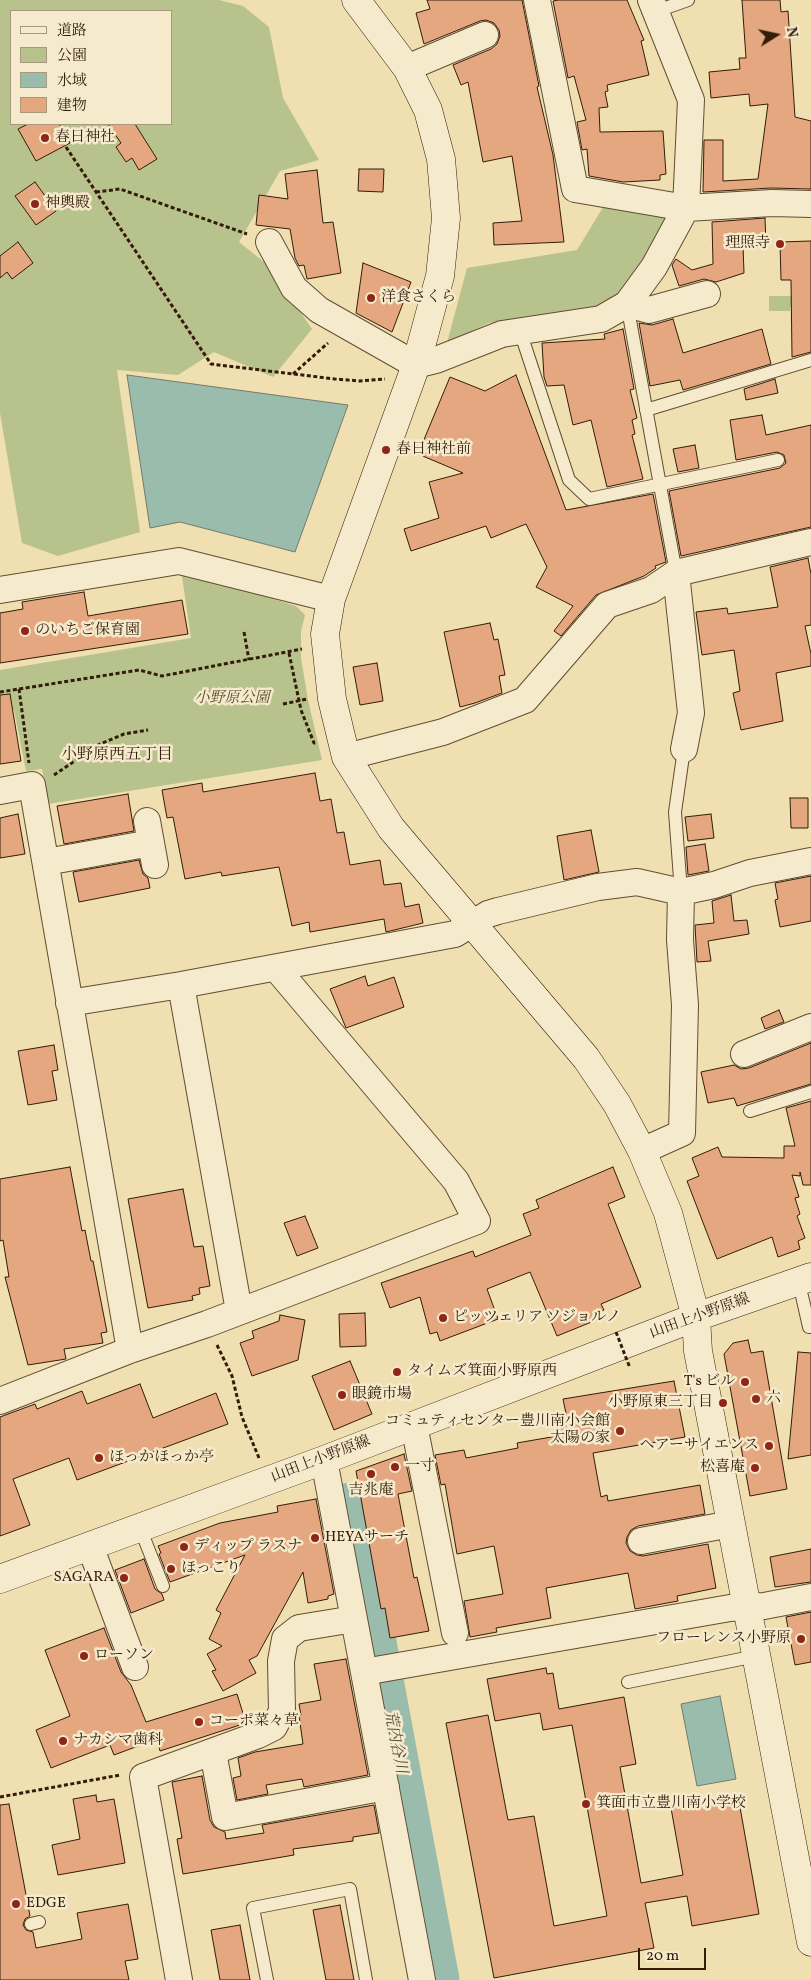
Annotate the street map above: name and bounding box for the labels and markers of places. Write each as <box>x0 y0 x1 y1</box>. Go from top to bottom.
place label: 春日神社 <box>55 129 115 147</box>
marker: 春日神社 <box>39 132 51 144</box>
place label: 神輿殿 <box>45 195 90 213</box>
marker: 神輿殿 <box>29 198 41 210</box>
place label: 理照寺 <box>725 235 770 253</box>
marker: 理照寺 <box>774 238 786 250</box>
place label: 洋食さくら <box>381 289 456 307</box>
marker: 洋食さくら <box>365 292 377 304</box>
place label: 春日神社前 <box>396 441 471 459</box>
marker: 春日神社前 <box>380 444 392 456</box>
place label: のいちご保育園 <box>35 622 140 640</box>
marker: のいちご保育園 <box>19 625 31 637</box>
place label: ピッツェリア ソジョルノ <box>453 1309 621 1327</box>
marker: ピッツェリア ソジョルノ <box>437 1312 449 1324</box>
place label: タイムズ箕面小野原西 <box>407 1363 557 1381</box>
marker: タイムズ箕面小野原西 <box>391 1366 403 1378</box>
place label: T's ビル <box>684 1373 735 1391</box>
marker: T's ビル <box>739 1376 751 1388</box>
place label: 眼鏡市場 <box>352 1386 412 1404</box>
marker: 眼鏡市場 <box>336 1389 348 1401</box>
place label: 六 <box>766 1390 781 1408</box>
marker: 六 <box>750 1393 762 1405</box>
place label: 小野原東三丁目 <box>608 1394 713 1412</box>
marker: 小野原東三丁目 <box>717 1397 729 1409</box>
place label: コミュティセンター豊川南小会館 太陽の家 <box>385 1413 610 1448</box>
marker: コミュティセンター豊川南小会館 太陽の家 <box>614 1425 626 1437</box>
place label: ヘアーサイエンス <box>639 1437 759 1455</box>
marker: ヘアーサイエンス <box>763 1440 775 1452</box>
place label: ほっかほっか亭 <box>109 1449 214 1467</box>
marker: ほっかほっか亭 <box>93 1452 105 1464</box>
place label: 一寸 <box>405 1458 435 1476</box>
place label: 松喜庵 <box>700 1459 745 1477</box>
marker: 一寸 <box>389 1461 401 1473</box>
marker: 松喜庵 <box>749 1462 761 1474</box>
marker: 吉兆庵 <box>365 1468 377 1480</box>
place label: 吉兆庵 <box>349 1482 393 1500</box>
place label: HEYAサーチ <box>325 1529 409 1547</box>
marker: HEYAサーチ <box>309 1532 321 1544</box>
place label: ディップ ラスナ <box>194 1538 302 1556</box>
marker: ディップ ラスナ <box>178 1541 190 1553</box>
place label: ほっこり <box>181 1560 241 1578</box>
marker: ほっこり <box>165 1563 177 1575</box>
place label: SAGARA <box>54 1569 114 1587</box>
marker: SAGARA <box>118 1572 130 1584</box>
place label: フローレンス小野原 <box>656 1630 791 1648</box>
marker: フローレンス小野原 <box>795 1633 807 1645</box>
place label: ローソン <box>94 1647 154 1665</box>
marker: ローソン <box>78 1650 90 1662</box>
place label: コーポ菜々草 <box>209 1713 299 1731</box>
marker: コーポ菜々草 <box>193 1716 205 1728</box>
place label: ナカシマ歯科 <box>73 1732 163 1750</box>
marker: ナカシマ歯科 <box>57 1735 69 1747</box>
place label: 箕面市立豊川南小学校 <box>596 1795 746 1813</box>
marker: 箕面市立豊川南小学校 <box>580 1798 592 1810</box>
place label: EDGE <box>26 1895 66 1913</box>
marker: EDGE <box>10 1898 22 1910</box>

